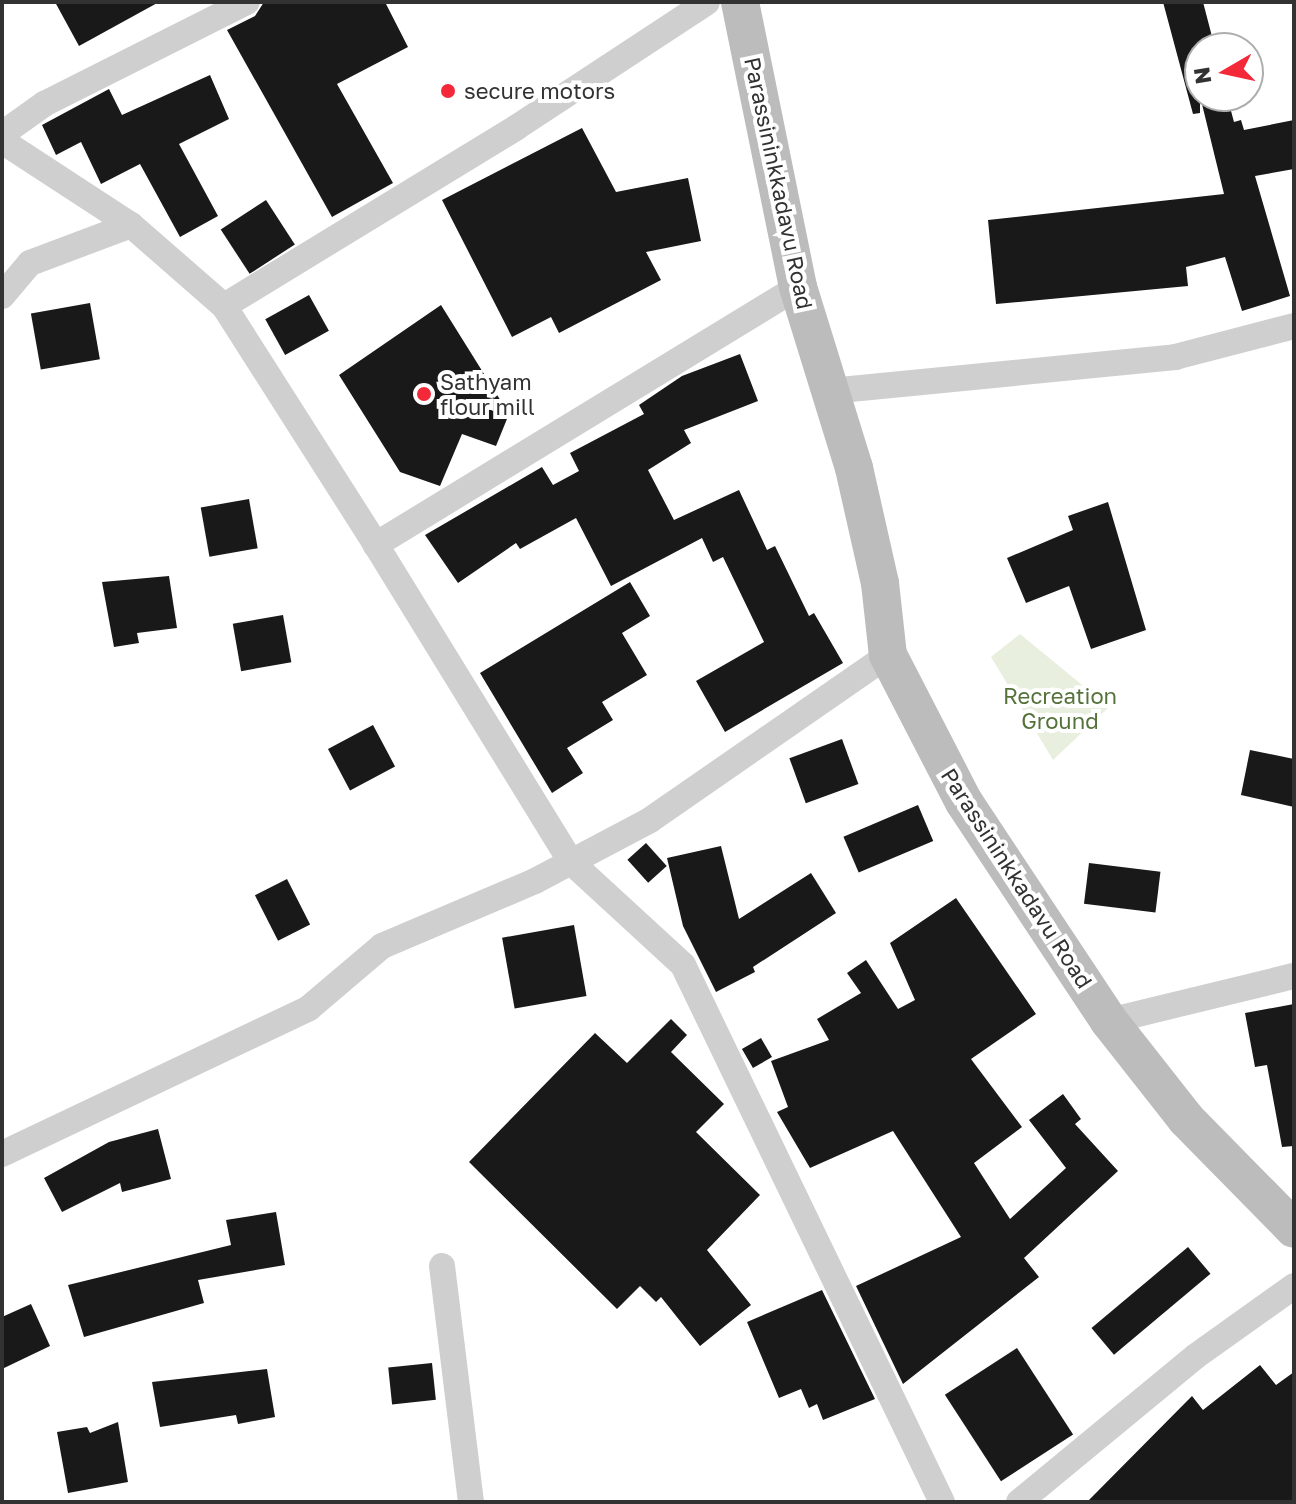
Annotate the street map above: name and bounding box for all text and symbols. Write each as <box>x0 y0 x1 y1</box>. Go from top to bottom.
north arrow <box>1184 32 1264 112</box>
street label: Parassininkkadavu Road <box>739 54 819 312</box>
text: N <box>1187 65 1216 86</box>
place label: secure motors <box>464 78 615 104</box>
marker: secure motors <box>439 82 457 100</box>
place label: Sathyam flour mill <box>440 368 535 420</box>
marker: Sathyam flour mill <box>415 385 433 403</box>
park label: Recreation Ground <box>1003 682 1117 734</box>
street label: Parassininkkadavu Road <box>936 763 1098 993</box>

